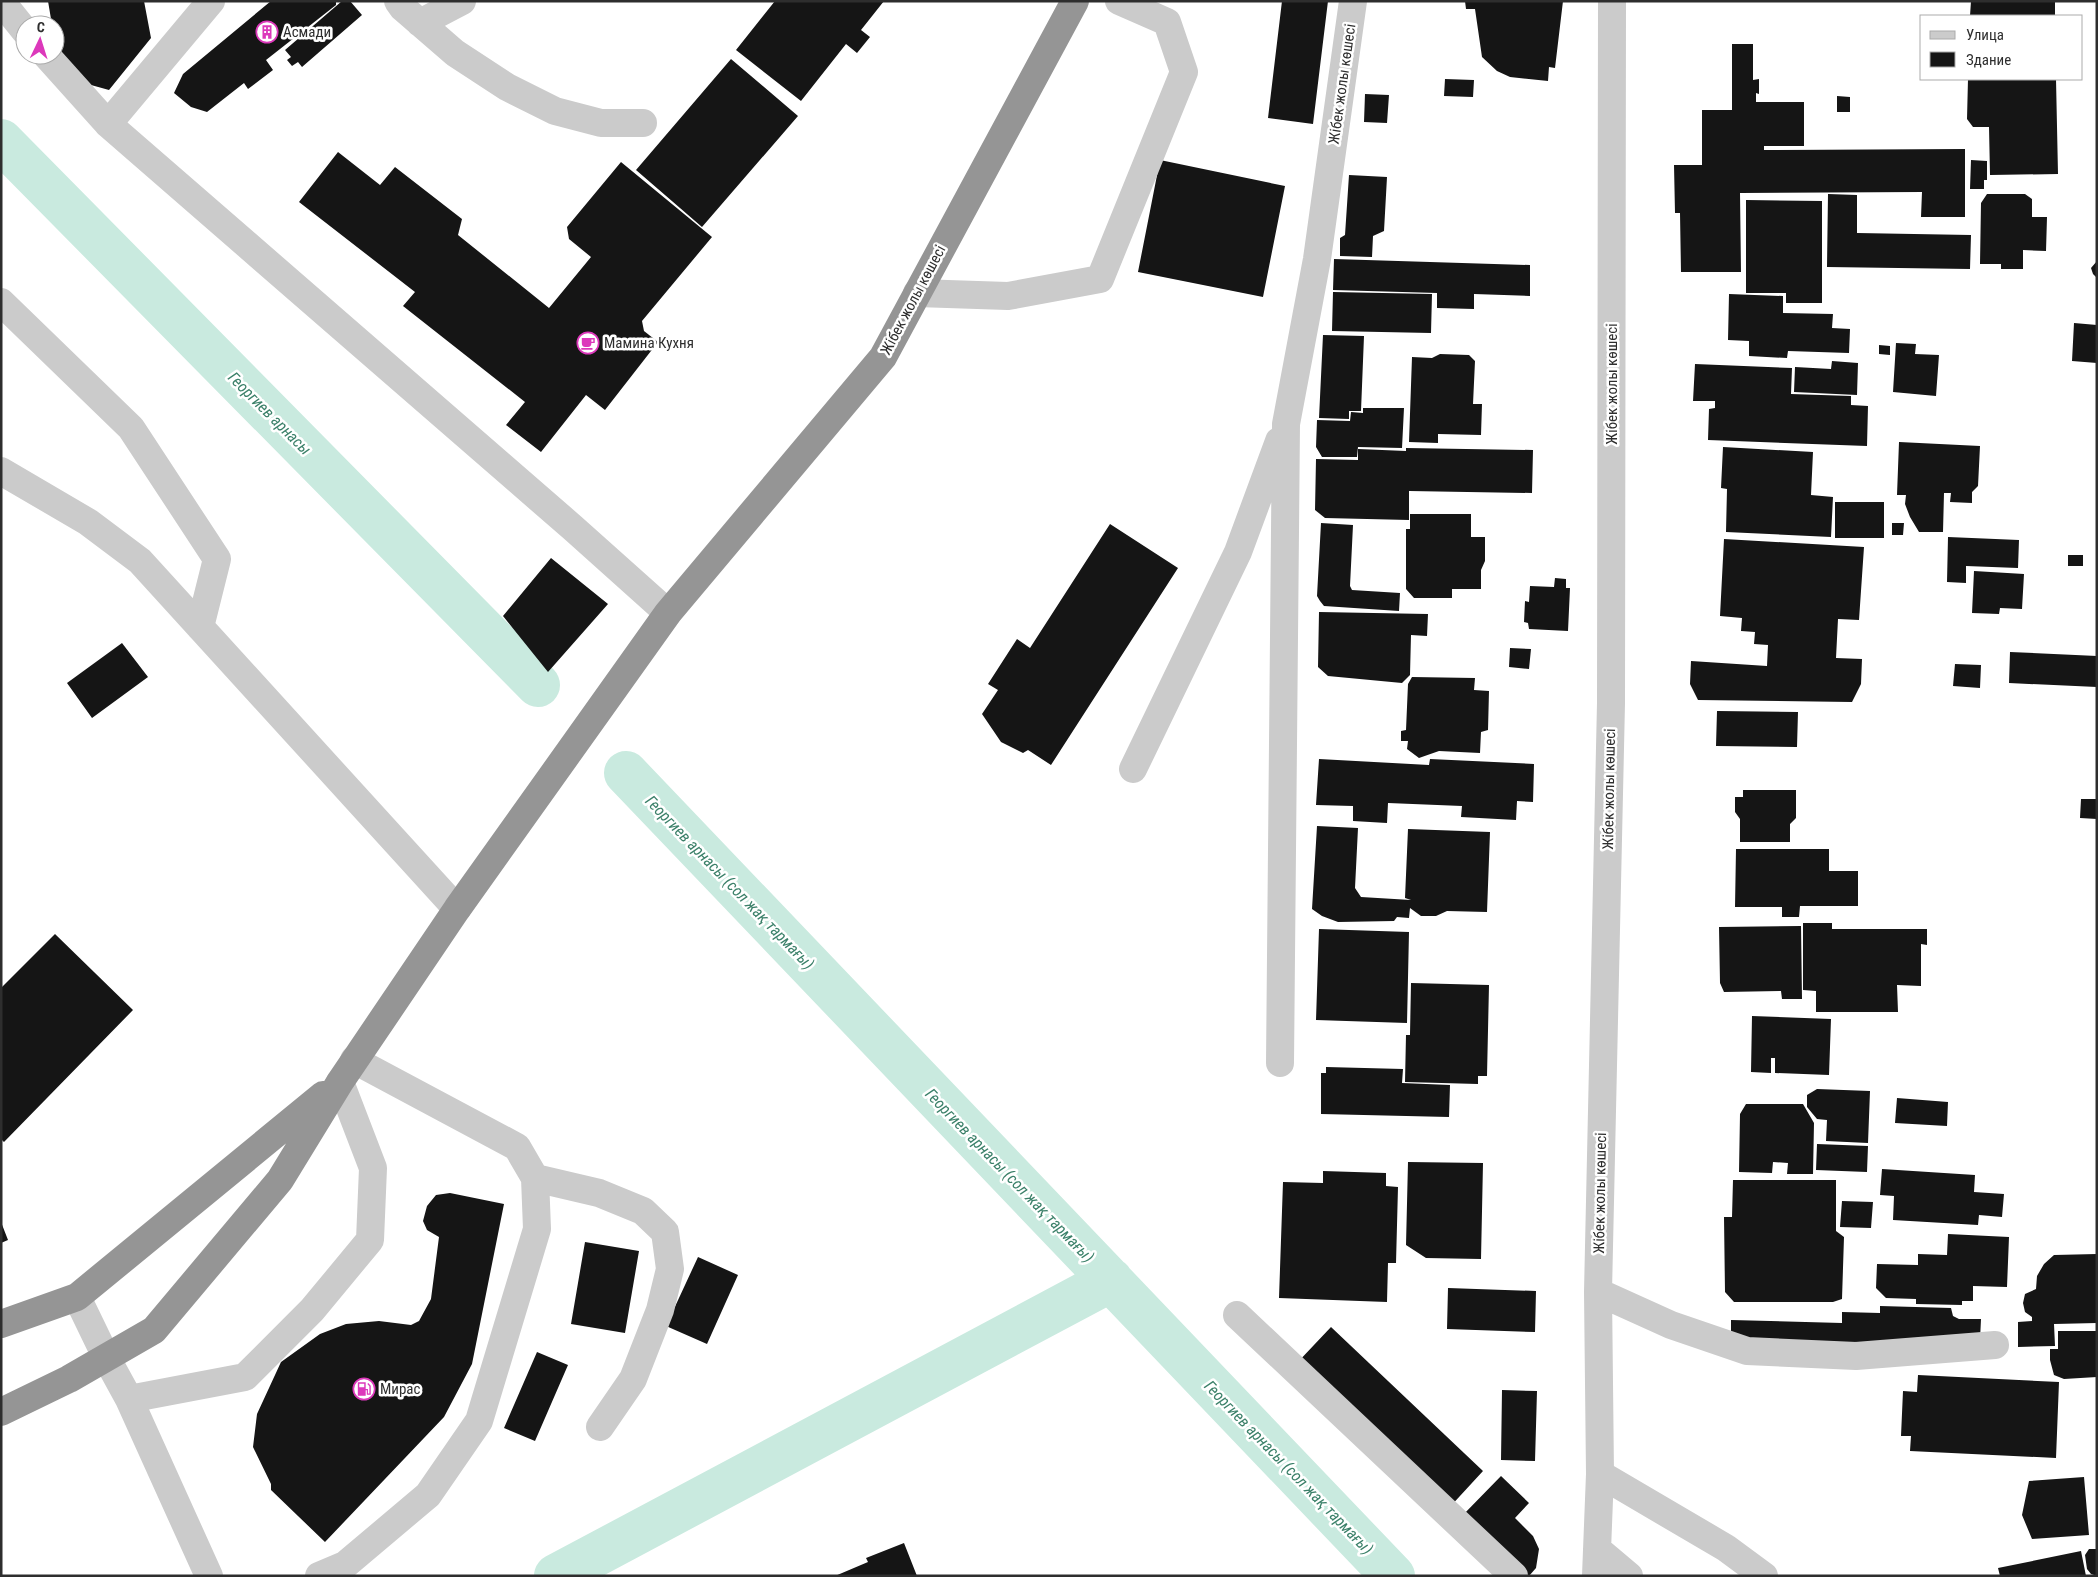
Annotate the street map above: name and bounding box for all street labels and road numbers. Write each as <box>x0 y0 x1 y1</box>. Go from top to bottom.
street label: Жібек жолы көшесі <box>1325 23 1359 145</box>
street label: Жібек жолы көшесі <box>877 242 949 358</box>
street label: Жібек жолы көшесі <box>1603 323 1621 445</box>
street label: Жібек жолы көшесі <box>1599 728 1619 850</box>
street label: Жібек жолы көшесі <box>1590 1132 1610 1254</box>

